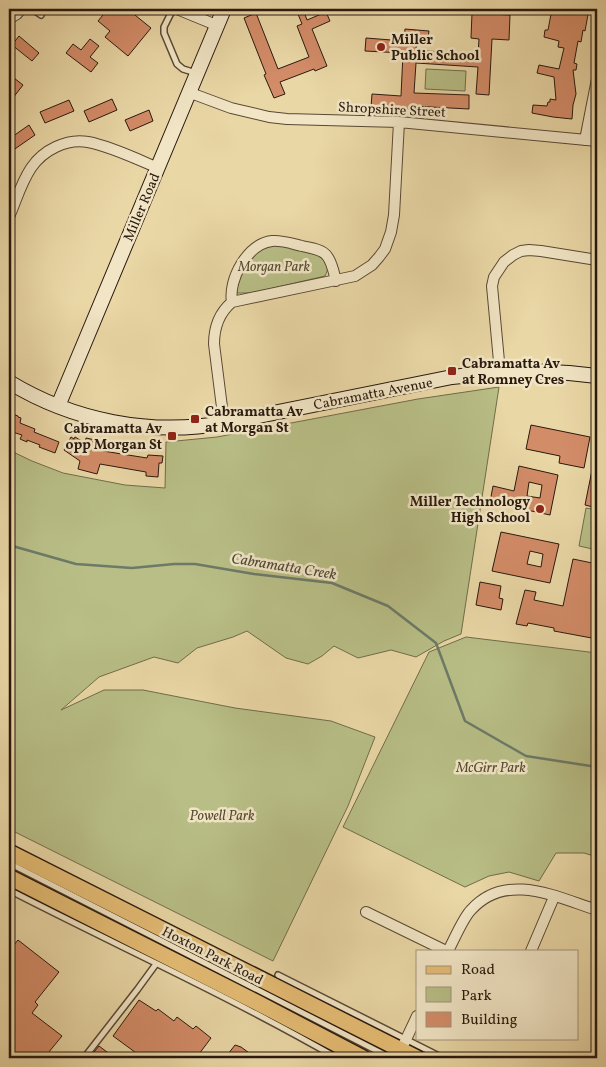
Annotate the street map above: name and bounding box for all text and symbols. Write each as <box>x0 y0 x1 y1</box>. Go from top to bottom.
place label: Miller Public School <box>391 31 480 66</box>
marker: Miller Public School <box>375 41 387 53</box>
street label: Shropshire Street <box>338 98 446 123</box>
street label: Miller Road <box>119 170 165 245</box>
park label: Morgan Park <box>237 258 311 277</box>
place label: Cabramatta Av at Romney Cres <box>462 355 564 390</box>
marker: Cabramatta Av at Romney Cres <box>446 365 458 377</box>
street label: Cabramatta Avenue <box>312 374 435 415</box>
place label: Cabramatta Av at Morgan St <box>205 403 303 438</box>
marker: Cabramatta Av at Morgan St <box>189 413 201 425</box>
place label: Cabramatta Av opp Morgan St <box>64 420 162 455</box>
marker: Cabramatta Av opp Morgan St <box>166 430 178 442</box>
place label: Miller Technology High School <box>410 493 530 528</box>
marker: Miller Technology High School <box>534 503 546 515</box>
water label: Cabramatta Creek <box>230 549 338 586</box>
park label: McGirr Park <box>455 759 526 778</box>
park label: Powell Park <box>190 807 255 826</box>
street label: Hoxton Park Road <box>158 923 266 990</box>
legend <box>416 950 578 1040</box>
text: Road <box>461 960 495 981</box>
text: Park <box>461 986 492 1007</box>
text: Building <box>461 1010 518 1031</box>

